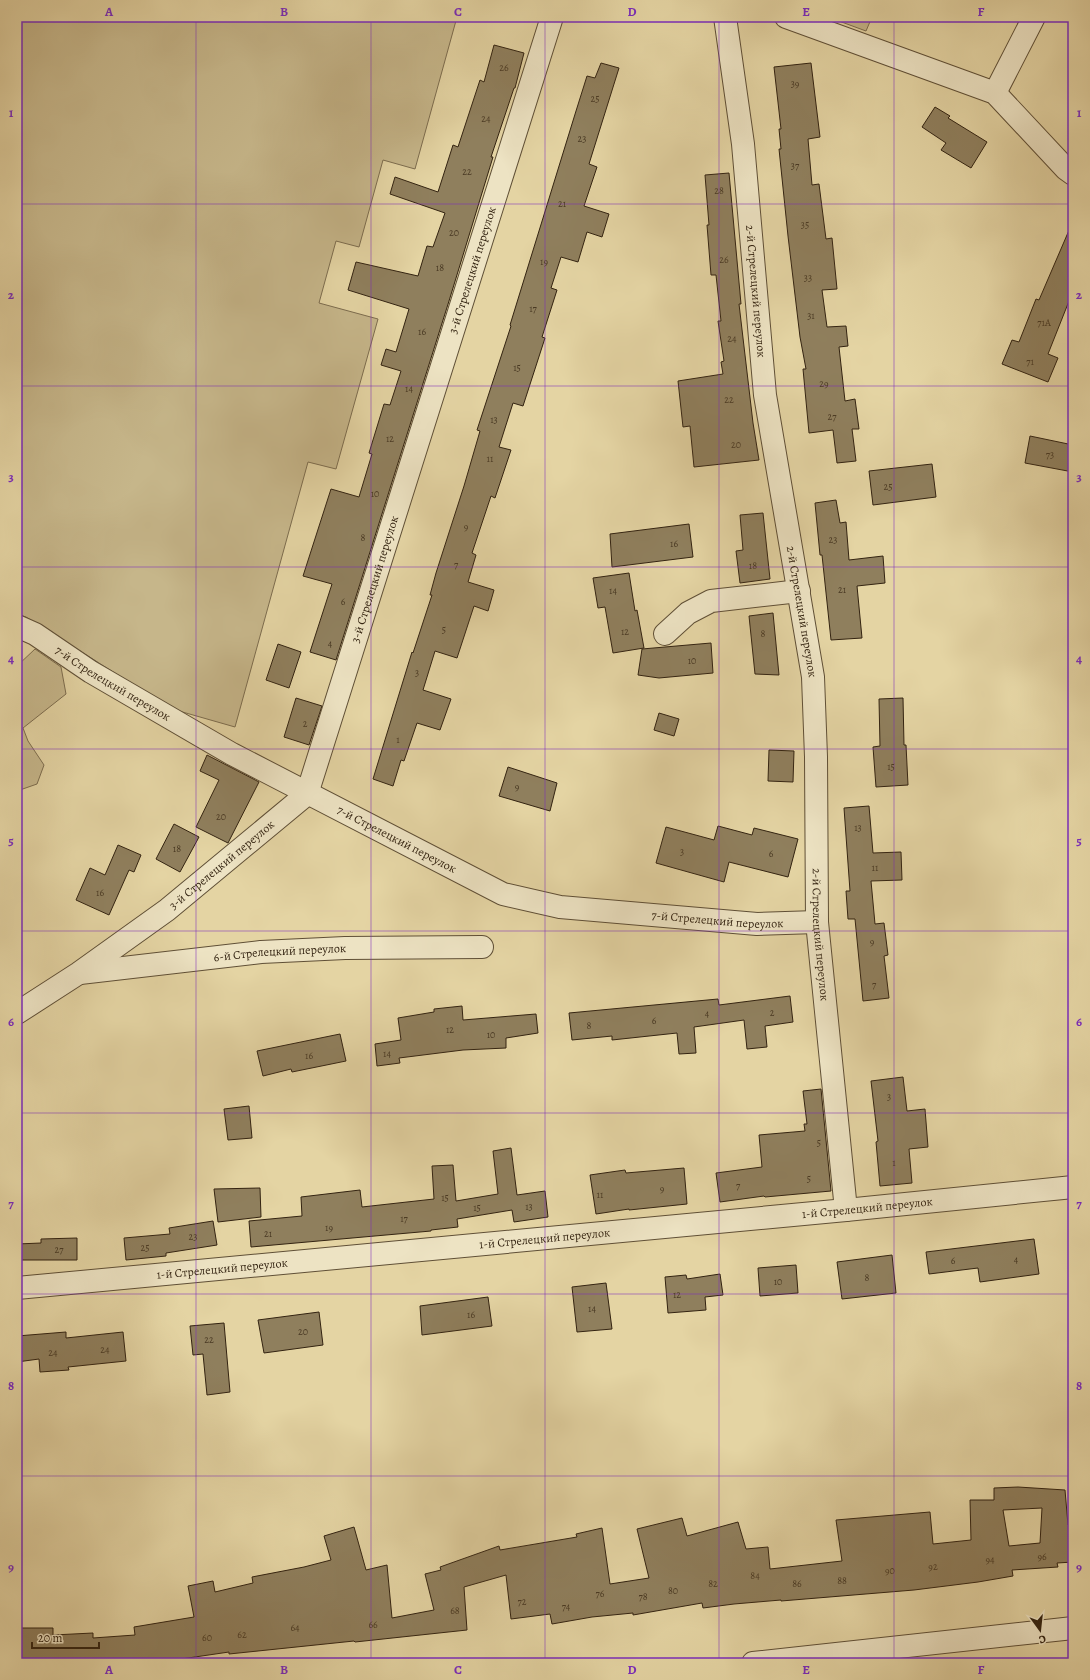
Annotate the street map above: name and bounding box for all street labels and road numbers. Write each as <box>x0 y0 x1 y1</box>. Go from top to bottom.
street label: 3-й Стрелецкий переулок <box>445 205 500 336</box>
street label: 2-й Стрелецкий переулок <box>742 224 770 358</box>
street label: 3-й Стрелецкий переулок <box>347 514 402 645</box>
street label: 2-й Стрелецкий переулок <box>783 545 821 679</box>
street label: 7-й Стрелецкий переулок <box>52 642 174 725</box>
street label: 7-й Стрелецкий переулок <box>334 802 459 877</box>
street label: 3-й Стрелецкий переулок <box>166 816 278 913</box>
street label: 2-й Стрелецкий переулок <box>809 868 833 1002</box>
street label: 7-й Стрелецкий переулок <box>651 907 784 932</box>
street label: 6-й Стрелецкий переулок <box>213 940 347 965</box>
street label: 1-й Стрелецкий переулок <box>801 1193 933 1222</box>
street label: 1-й Стрелецкий переулок <box>478 1224 611 1252</box>
street label: 1-й Стрелецкий переулок <box>156 1255 288 1283</box>

